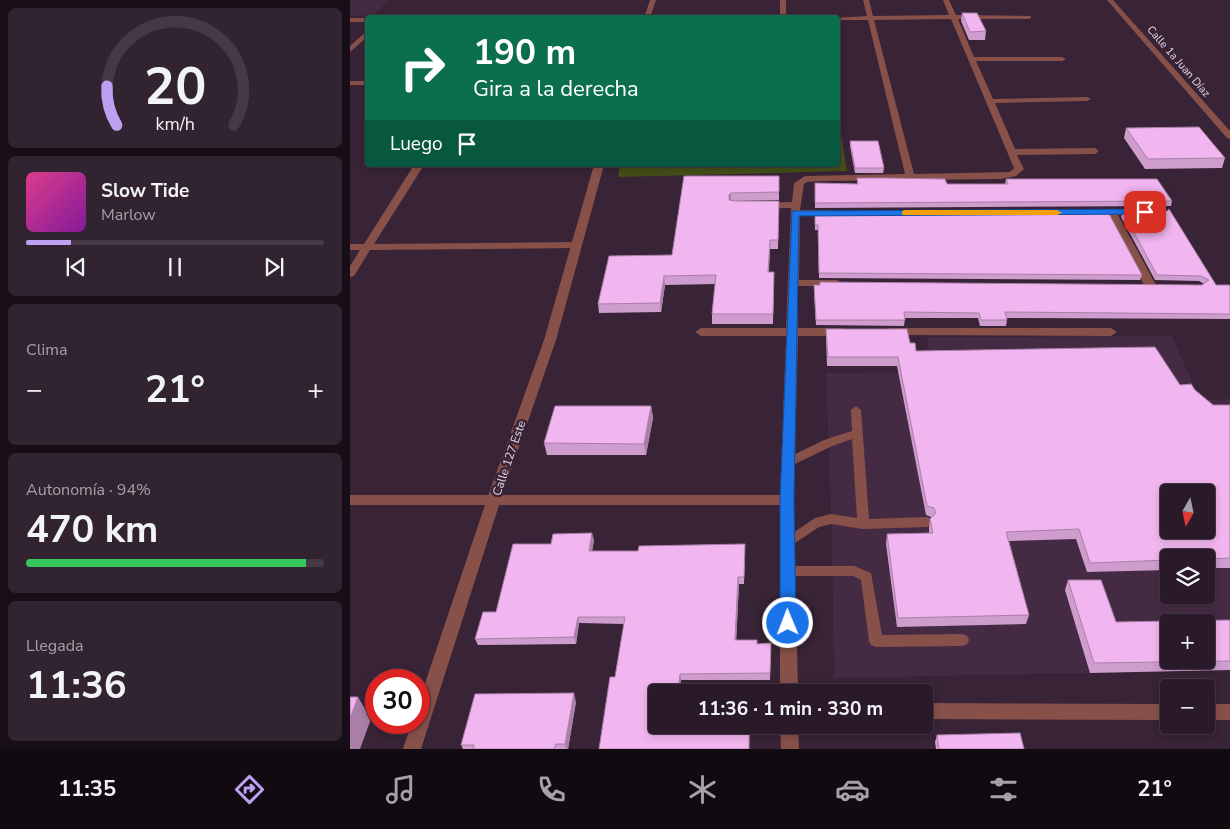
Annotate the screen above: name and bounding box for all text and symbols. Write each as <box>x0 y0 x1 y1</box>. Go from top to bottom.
street label: Calle 1a Juan Díaz <box>1144 23 1214 100</box>
text: 190 m <box>473 29 576 76</box>
icon: right <box>390 35 455 100</box>
text: 20 <box>144 51 206 122</box>
text: Gira a la derecha <box>473 74 639 104</box>
text: km/h <box>155 112 195 136</box>
icon: arrive <box>453 130 481 158</box>
text: Luego <box>390 131 443 157</box>
text: Slow Tide <box>101 178 189 204</box>
pin <box>1124 191 1166 233</box>
icon: arrive <box>1131 198 1159 226</box>
text: Marlow <box>101 204 156 226</box>
icon: previous <box>62 253 90 281</box>
icon: pause <box>161 253 189 281</box>
icon: next <box>260 253 288 281</box>
text: Clima <box>26 339 67 361</box>
text: 21° <box>145 364 205 415</box>
text: − <box>26 371 43 409</box>
text: + <box>307 371 324 409</box>
street label: Calle 127 Este <box>489 418 529 498</box>
text: Autonomía · 94% <box>26 479 151 501</box>
north arrow <box>1160 484 1215 539</box>
map controls <box>1160 484 1215 734</box>
text: 470 km <box>26 504 158 555</box>
button: layers <box>1160 549 1215 604</box>
position arrow <box>761 596 813 648</box>
button: + <box>1160 614 1215 669</box>
text: Llegada <box>26 635 84 657</box>
text: 11:36 <box>26 660 127 711</box>
speed limit sign: 30 <box>365 669 430 734</box>
button: − <box>1160 679 1215 734</box>
text: 11:36 · 1 min · 330 m <box>698 696 883 722</box>
icon: directions <box>232 772 267 807</box>
icon: music <box>383 772 418 807</box>
icon: phone <box>534 772 569 807</box>
icon: climate <box>685 772 720 807</box>
icon: car <box>835 772 870 807</box>
icon: filters <box>986 772 1021 807</box>
text: 11:35 <box>58 774 116 804</box>
text: 21° <box>1137 774 1172 804</box>

